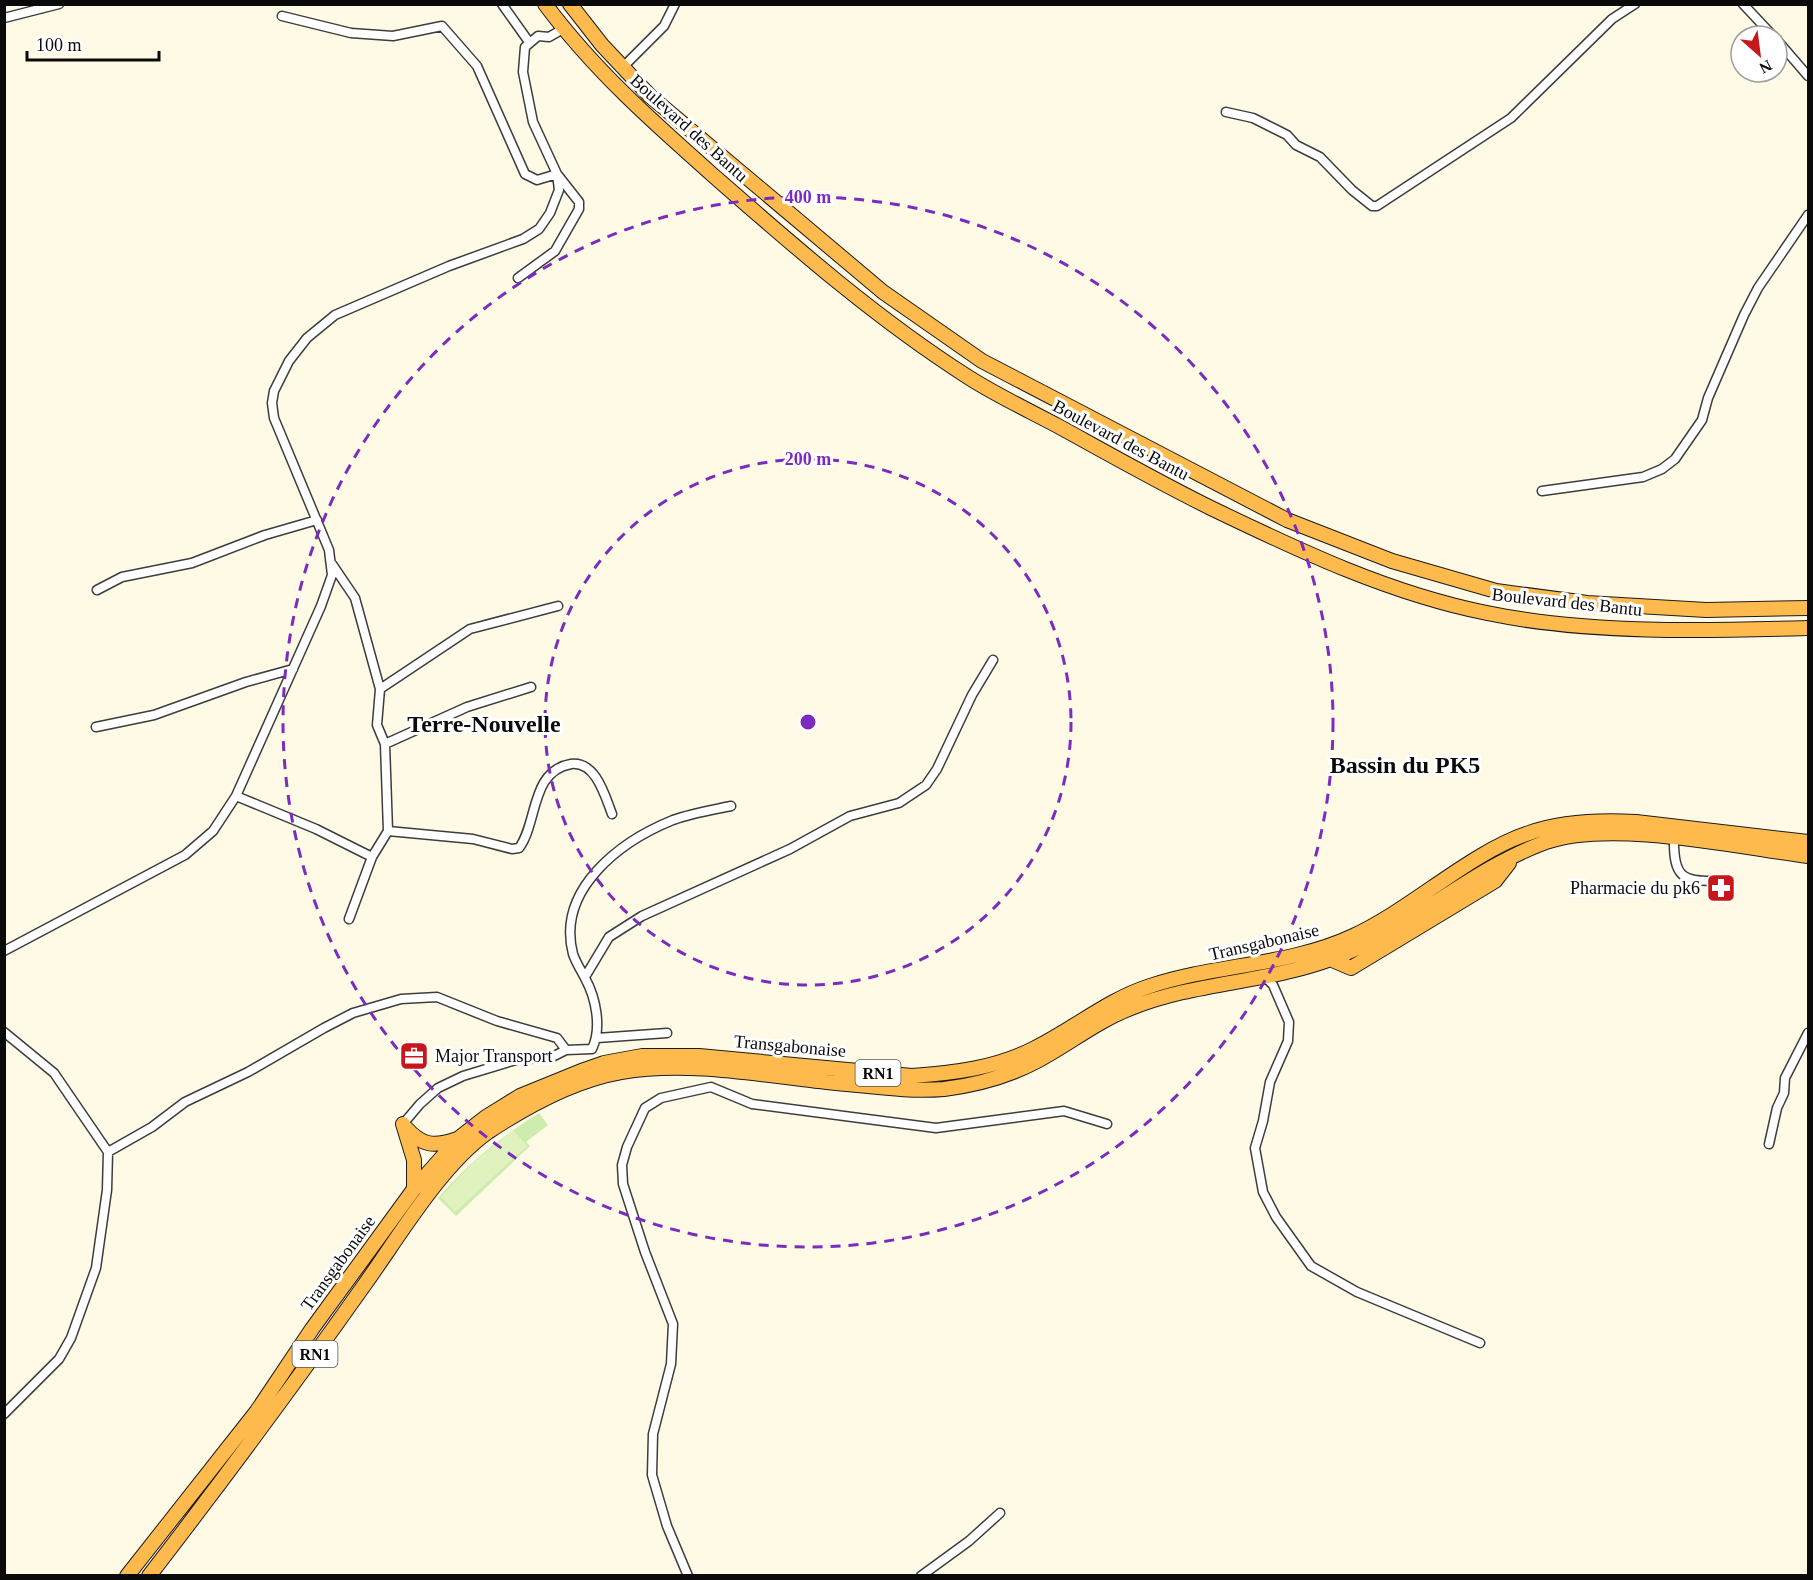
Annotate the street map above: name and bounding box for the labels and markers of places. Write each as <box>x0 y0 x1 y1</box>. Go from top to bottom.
centre of rings <box>798 712 818 732</box>
pharmacy icon: Pharmacie du pk6 <box>1705 872 1737 904</box>
place label: Pharmacie du pk6 <box>1570 878 1700 898</box>
office icon: Major Transport <box>398 1040 430 1072</box>
place label: Major Transport <box>435 1046 553 1066</box>

